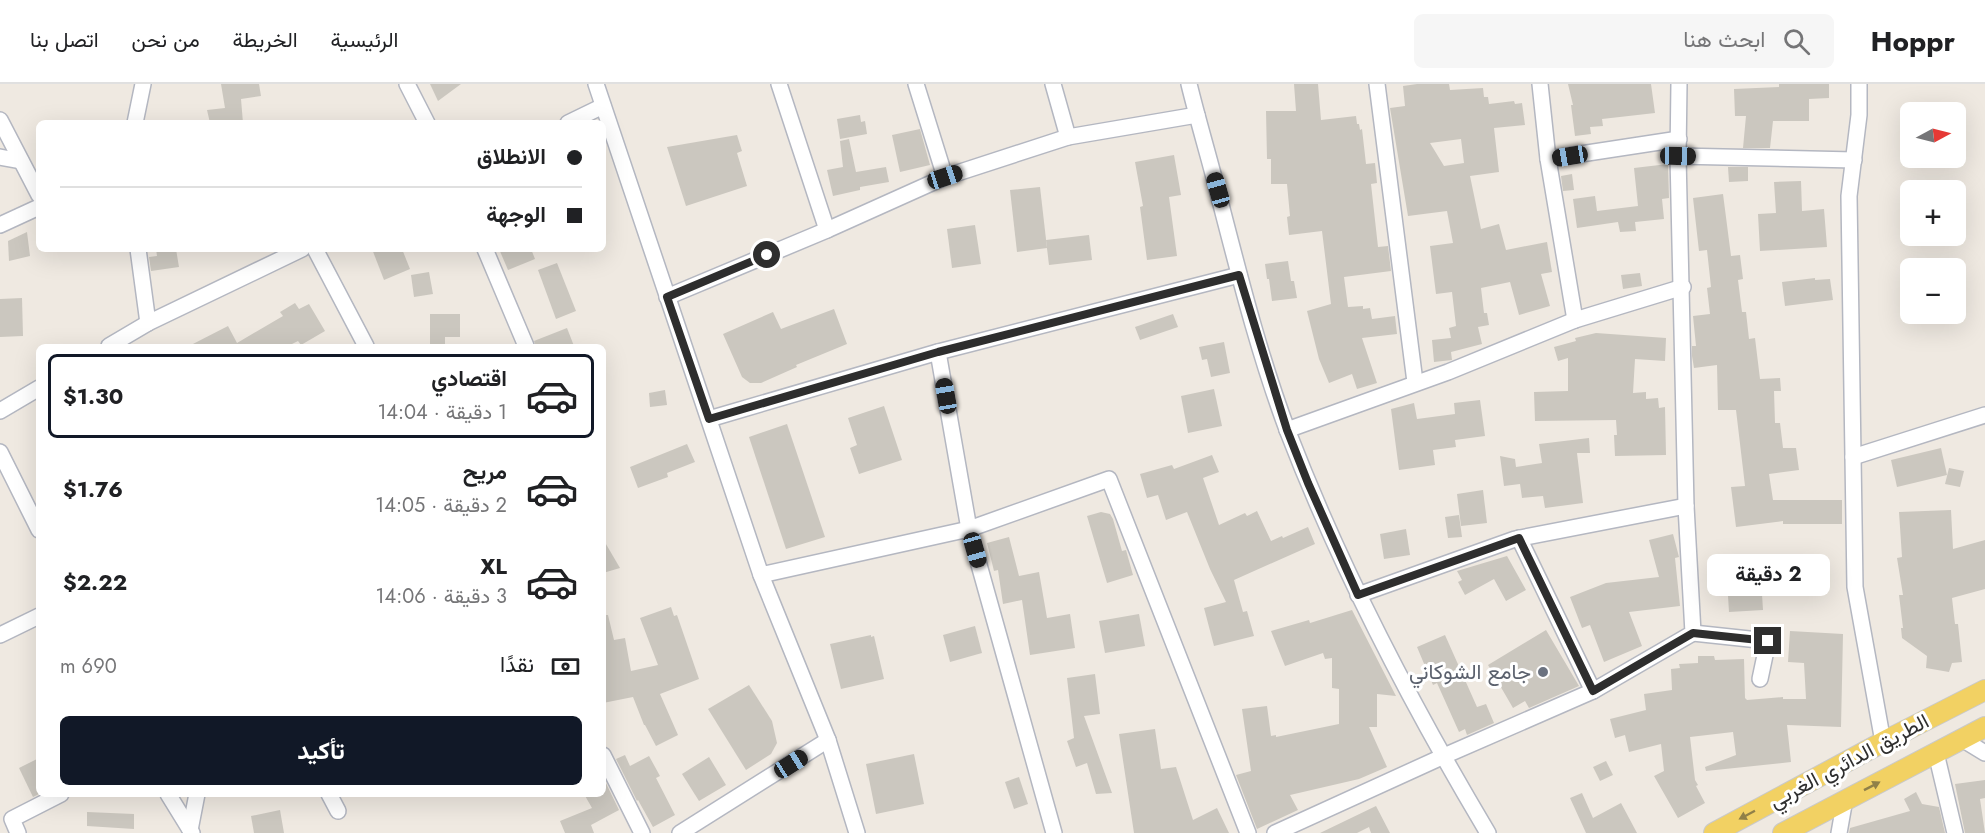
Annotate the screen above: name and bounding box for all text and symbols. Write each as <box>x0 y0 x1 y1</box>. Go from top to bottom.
search box <box>1414 14 1834 68</box>
text: Hoppr <box>1870 21 1955 62</box>
text: ابحث هنا <box>1683 23 1765 55</box>
text: اتصل بنا <box>30 25 99 55</box>
text: من نحن <box>132 25 200 55</box>
text: الخريطة <box>233 25 298 55</box>
text: الرئيسية <box>331 25 398 55</box>
icon: search <box>1780 25 1813 58</box>
north arrow <box>1900 102 1966 168</box>
map controls <box>1900 102 1966 324</box>
text: الانطلاق <box>477 140 546 172</box>
car <box>1551 144 1589 168</box>
car <box>1660 147 1696 165</box>
car <box>925 163 965 191</box>
car <box>1204 170 1232 210</box>
button: + <box>1900 180 1966 246</box>
text: الوجهة <box>486 198 546 230</box>
route start <box>753 241 780 268</box>
button: − <box>1900 258 1966 324</box>
text: اقتصادي <box>431 362 507 394</box>
icon: car <box>525 369 579 423</box>
car <box>934 377 958 415</box>
text: $1.30 <box>63 380 123 412</box>
text: 1 دقيقة · 14:04 <box>377 398 507 427</box>
text: مريح <box>463 455 507 487</box>
icon: car <box>525 462 579 516</box>
text: $1.76 <box>63 473 123 505</box>
text: 2 دقيقة · 14:05 <box>375 491 507 520</box>
car <box>961 530 989 570</box>
text: XL <box>480 550 507 582</box>
callout: 2 دقيقة <box>1706 554 1830 596</box>
icon: car <box>525 555 579 609</box>
text: 2 دقيقة <box>1735 560 1802 589</box>
text: $2.22 <box>63 566 127 598</box>
text: 3 دقيقة · 14:06 <box>376 582 507 611</box>
route end <box>1754 627 1781 654</box>
text: نقدًا <box>500 648 534 680</box>
icon: cash <box>549 650 582 683</box>
text: 690 m <box>60 652 117 681</box>
place label: جامع الشوكاني <box>1409 657 1531 689</box>
marker: جامع الشوكاني <box>1536 665 1550 679</box>
street label: الطريق الدائري الغربي <box>1764 706 1935 818</box>
button: تأكيد <box>60 716 582 785</box>
car <box>771 747 811 781</box>
one-way arrow <box>1864 781 1881 791</box>
one-way arrow <box>1739 810 1756 820</box>

